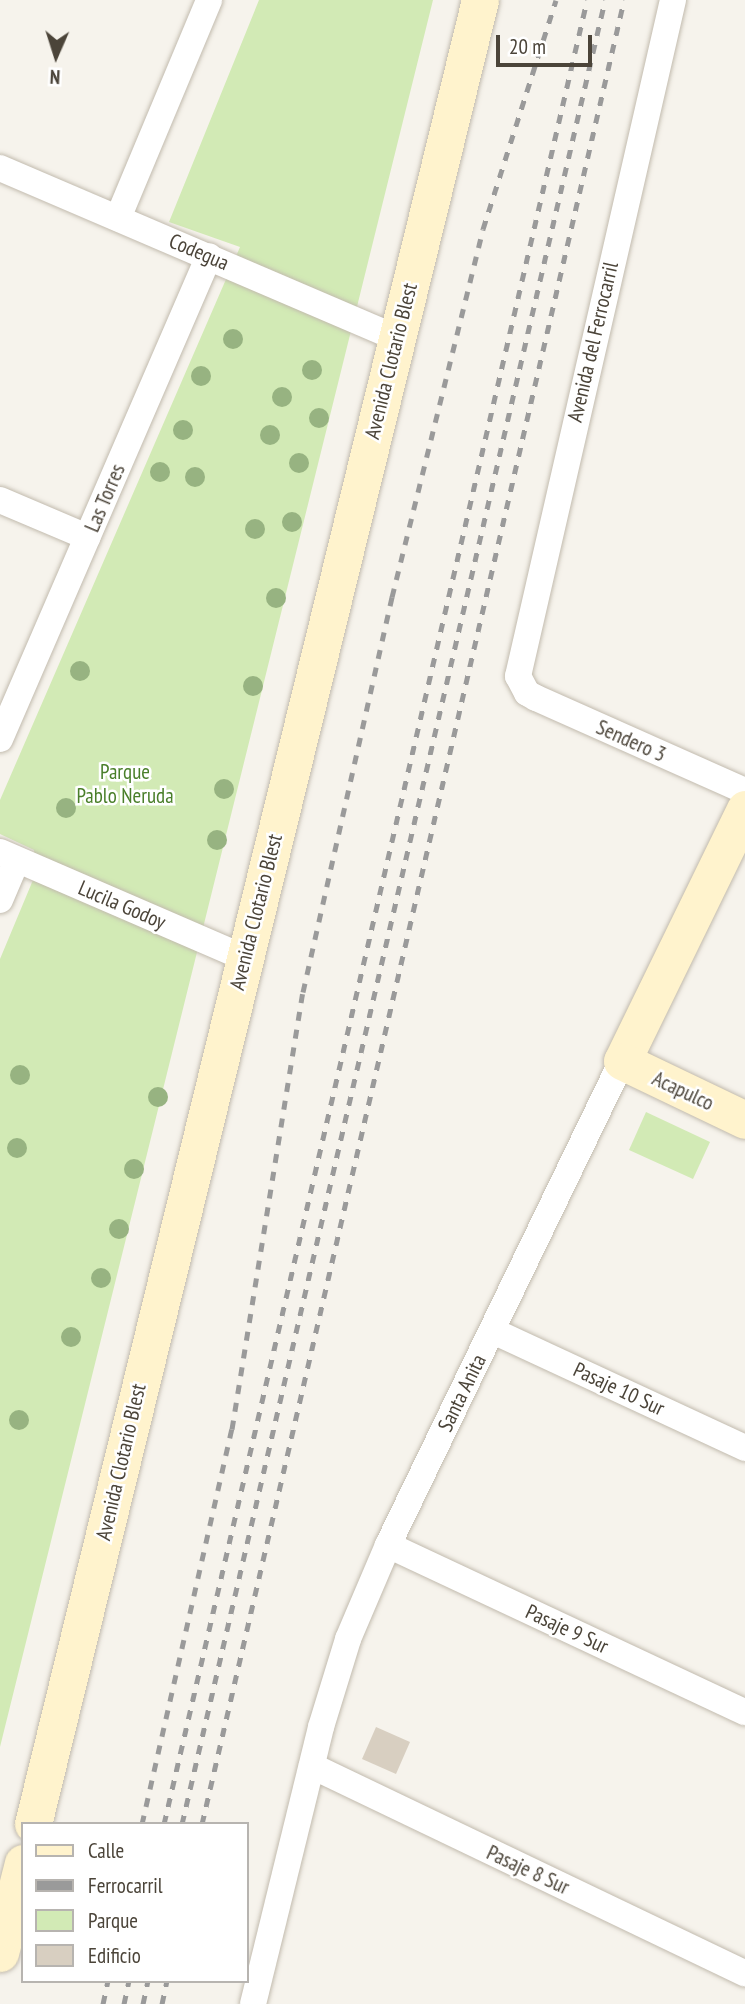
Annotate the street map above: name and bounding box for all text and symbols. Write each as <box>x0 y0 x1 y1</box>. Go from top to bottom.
north arrow <box>21 21 91 91</box>
scale bar <box>500 21 596 65</box>
text: 20 m <box>509 33 546 60</box>
text: N <box>49 65 61 89</box>
street label: Codegua <box>165 228 233 276</box>
street label: Avenida del Ferrocarril <box>562 259 624 425</box>
street label: Avenida Clotario Blest <box>359 280 423 442</box>
street label: Las Torres <box>79 460 131 536</box>
street label: Sendero 3 <box>592 715 670 767</box>
park label: Parque Pablo Neruda <box>76 759 174 809</box>
street label: Avenida Clotario Blest <box>224 831 288 993</box>
street label: Lucila Godoy <box>74 875 170 935</box>
street label: Acapulco <box>648 1066 718 1116</box>
street label: Santa Anita <box>432 1350 492 1436</box>
street label: Pasaje 10 Sur <box>569 1357 669 1421</box>
street label: Avenida Clotario Blest <box>91 1381 151 1543</box>
street label: Pasaje 9 Sur <box>522 1599 612 1659</box>
legend <box>21 1822 248 1983</box>
text: Calle <box>88 1837 124 1864</box>
street label: Pasaje 8 Sur <box>483 1840 573 1900</box>
text: Ferrocarril <box>88 1872 163 1899</box>
text: Parque <box>88 1907 138 1934</box>
text: Edificio <box>88 1942 141 1969</box>

